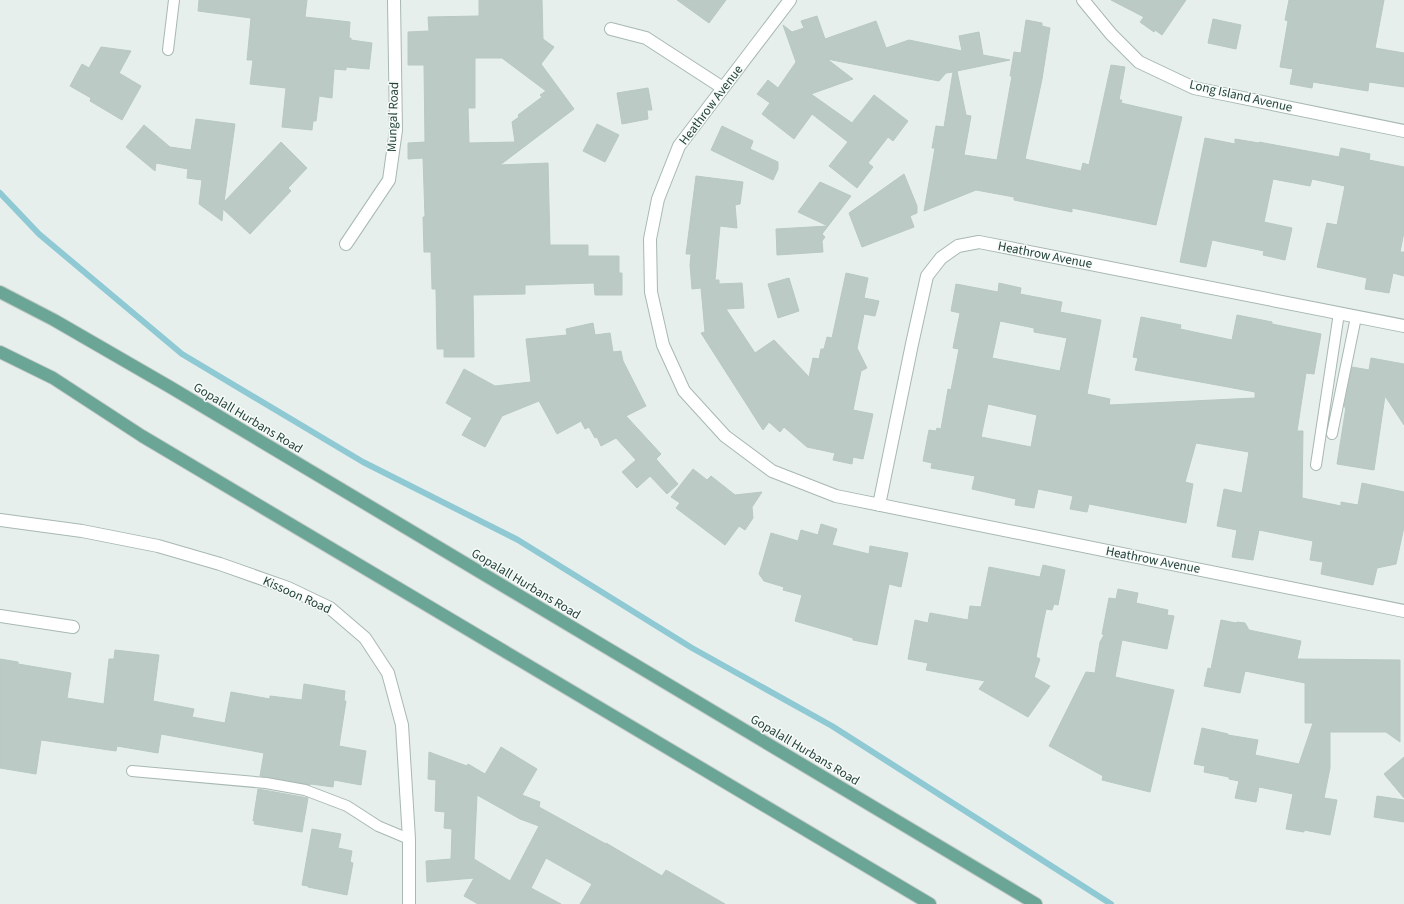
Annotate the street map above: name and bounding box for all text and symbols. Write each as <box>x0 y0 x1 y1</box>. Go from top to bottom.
street label: Heathrow Avenue <box>675 61 747 149</box>
street label: Long Island Avenue <box>1188 75 1294 117</box>
street label: Mungal Road <box>383 82 403 152</box>
street label: Heathrow Avenue <box>996 237 1094 273</box>
street label: Gopalall Hurbans Road <box>190 378 306 458</box>
street label: Heathrow Avenue <box>1104 542 1202 578</box>
street label: Gopalall Hurbans Road <box>468 544 584 624</box>
street label: Kissoon Road <box>260 572 334 618</box>
street label: Gopalall Hurbans Road <box>747 710 863 790</box>

